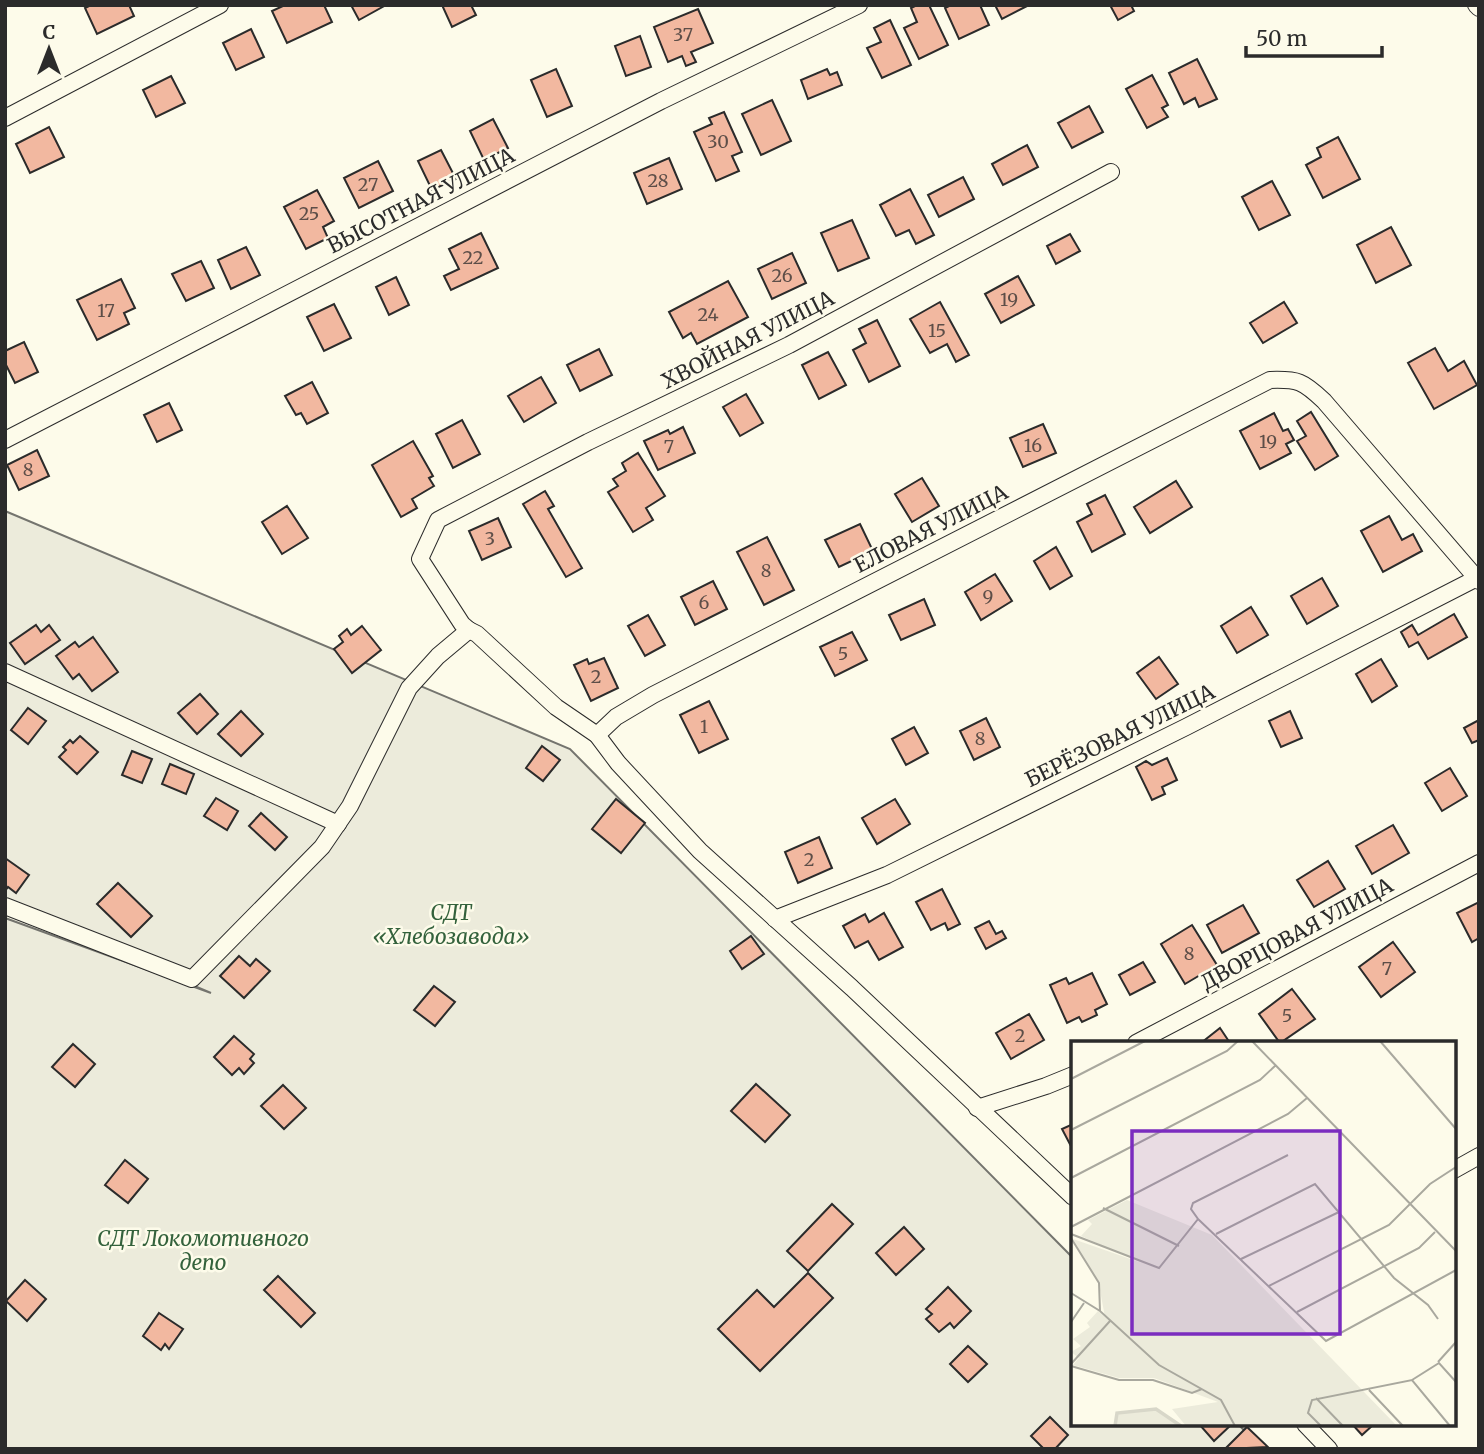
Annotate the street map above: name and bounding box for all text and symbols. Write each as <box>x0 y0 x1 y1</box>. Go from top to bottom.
north arrow <box>14 14 84 84</box>
scale bar <box>1246 14 1382 58</box>
text: С <box>43 20 55 44</box>
house number: 37 <box>673 23 693 46</box>
text: 50 m <box>1256 25 1307 52</box>
house number: 30 <box>707 130 729 153</box>
street label: ВЫСОТНАЯ УЛИЦА <box>323 142 519 259</box>
house number: 28 <box>647 169 669 192</box>
house number: 27 <box>358 173 378 196</box>
house number: 25 <box>299 202 319 225</box>
house number: 22 <box>462 246 484 269</box>
house number: 26 <box>771 264 793 287</box>
street label: ХВОЙНАЯ УЛИЦА <box>657 284 839 395</box>
house number: 19 <box>1000 288 1018 311</box>
house number: 17 <box>97 299 115 322</box>
house number: 24 <box>697 303 719 326</box>
house number: 15 <box>928 319 946 342</box>
house number: 19 <box>1259 430 1277 453</box>
house number: 16 <box>1024 434 1042 457</box>
house number: 7 <box>664 435 674 458</box>
house number: 8 <box>23 458 33 481</box>
street label: ЕЛОВАЯ УЛИЦА <box>850 478 1012 579</box>
house number: 3 <box>485 527 495 550</box>
house number: 8 <box>761 559 771 582</box>
house number: 9 <box>983 585 993 608</box>
house number: 6 <box>699 591 710 614</box>
house number: 5 <box>838 642 848 665</box>
house number: 2 <box>591 665 601 688</box>
street label: БЕРЁЗОВАЯ УЛИЦА <box>1021 678 1219 793</box>
house number: 1 <box>700 715 708 738</box>
house number: 8 <box>975 727 985 750</box>
house number: 2 <box>804 848 814 871</box>
street label: ДВОРЦОВАЯ УЛИЦА <box>1196 871 1398 996</box>
park label: СДТ «Хлебозавода» <box>372 899 530 950</box>
house number: 8 <box>1184 942 1194 965</box>
house number: 7 <box>1382 957 1392 980</box>
house number: 5 <box>1282 1004 1292 1027</box>
house number: 2 <box>1015 1024 1025 1047</box>
inset map <box>1071 1041 1456 1426</box>
park label: СДТ Локомотивного депо <box>97 1225 309 1276</box>

